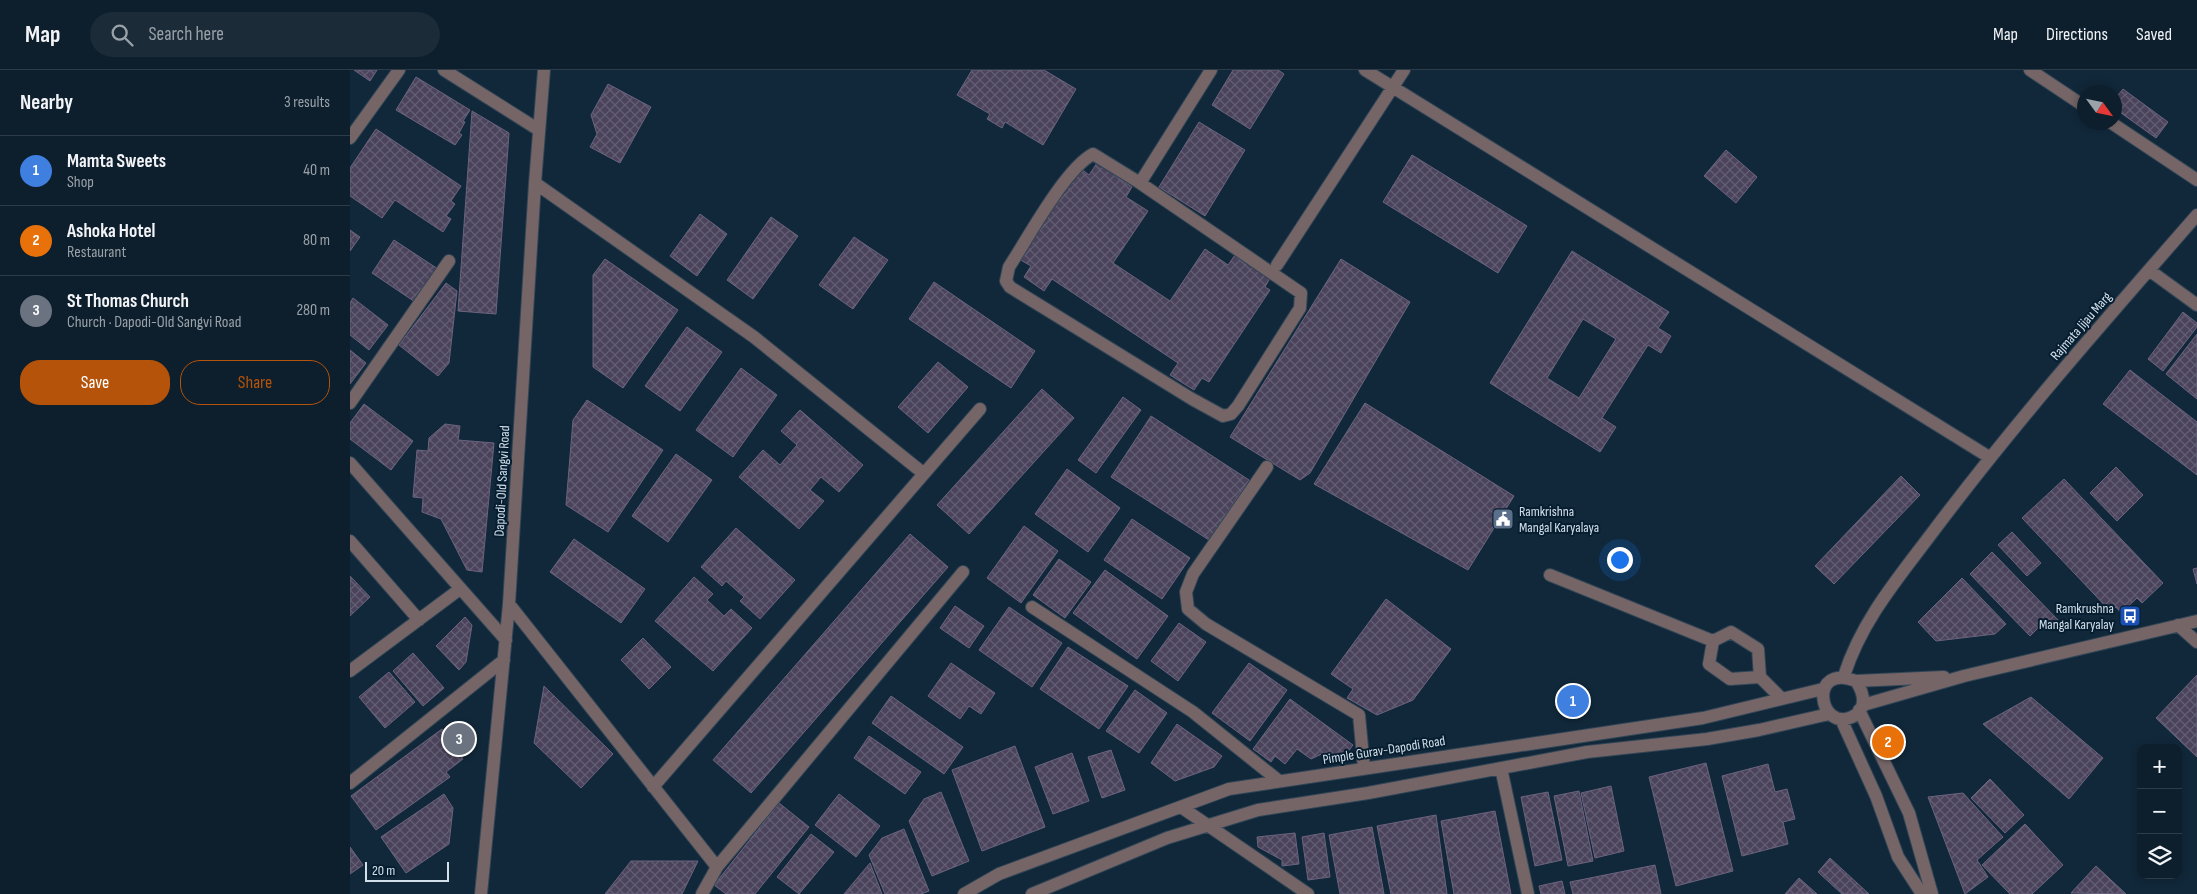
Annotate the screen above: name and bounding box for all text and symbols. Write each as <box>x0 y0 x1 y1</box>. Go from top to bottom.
search box <box>90 12 440 57</box>
text: Map <box>25 20 60 49</box>
icon: search <box>108 21 136 49</box>
text: Search here <box>148 23 224 46</box>
text: Map <box>1993 24 2018 45</box>
text: Directions <box>2046 24 2108 45</box>
text: Saved <box>2136 24 2172 45</box>
north arrow <box>2077 85 2122 130</box>
text: Nearby <box>20 90 73 115</box>
text: 3 results <box>284 93 330 112</box>
text: Mamta Sweets <box>67 150 166 173</box>
text: 1 <box>33 161 39 180</box>
text: 40 m <box>303 161 330 180</box>
text: Shop <box>67 173 94 192</box>
text: Ashoka Hotel <box>67 220 155 243</box>
text: 2 <box>32 231 40 250</box>
text: 80 m <box>303 231 330 250</box>
text: Restaurant <box>67 243 126 262</box>
street label: Rajmata Jijau Marg <box>2047 288 2115 364</box>
text: St Thomas Church <box>67 290 189 313</box>
text: 3 <box>32 301 40 320</box>
text: 280 m <box>296 301 330 320</box>
text: Church · Dapodi-Old Sangvi Road <box>67 313 241 332</box>
button: Save <box>20 360 170 405</box>
button: Share <box>180 360 330 405</box>
street label: Dapodi-Old Sangvi Road <box>491 425 513 537</box>
place label: Ramkrishna Mangal Karyalaya <box>1519 503 1599 536</box>
public building icon: Ramkrishna Mangal Karyalaya <box>1491 507 1515 531</box>
your location <box>1607 547 1633 573</box>
place label: Ramkrushna Mangal Karyalay <box>2039 600 2115 633</box>
bus stop icon: Ramkrushna Mangal Karyalay <box>2118 604 2142 628</box>
pin: 1 <box>1557 682 1589 720</box>
pin: 3 <box>443 720 475 758</box>
pin: 2 <box>1872 723 1904 761</box>
street label: Pimple Gurav-Dapodi Road <box>1321 732 1447 768</box>
map controls <box>2137 744 2182 879</box>
button: + <box>2137 744 2182 789</box>
button: − <box>2137 789 2182 834</box>
button: layers <box>2137 834 2182 879</box>
scale bar <box>365 859 449 882</box>
text: 20 m <box>372 862 395 879</box>

